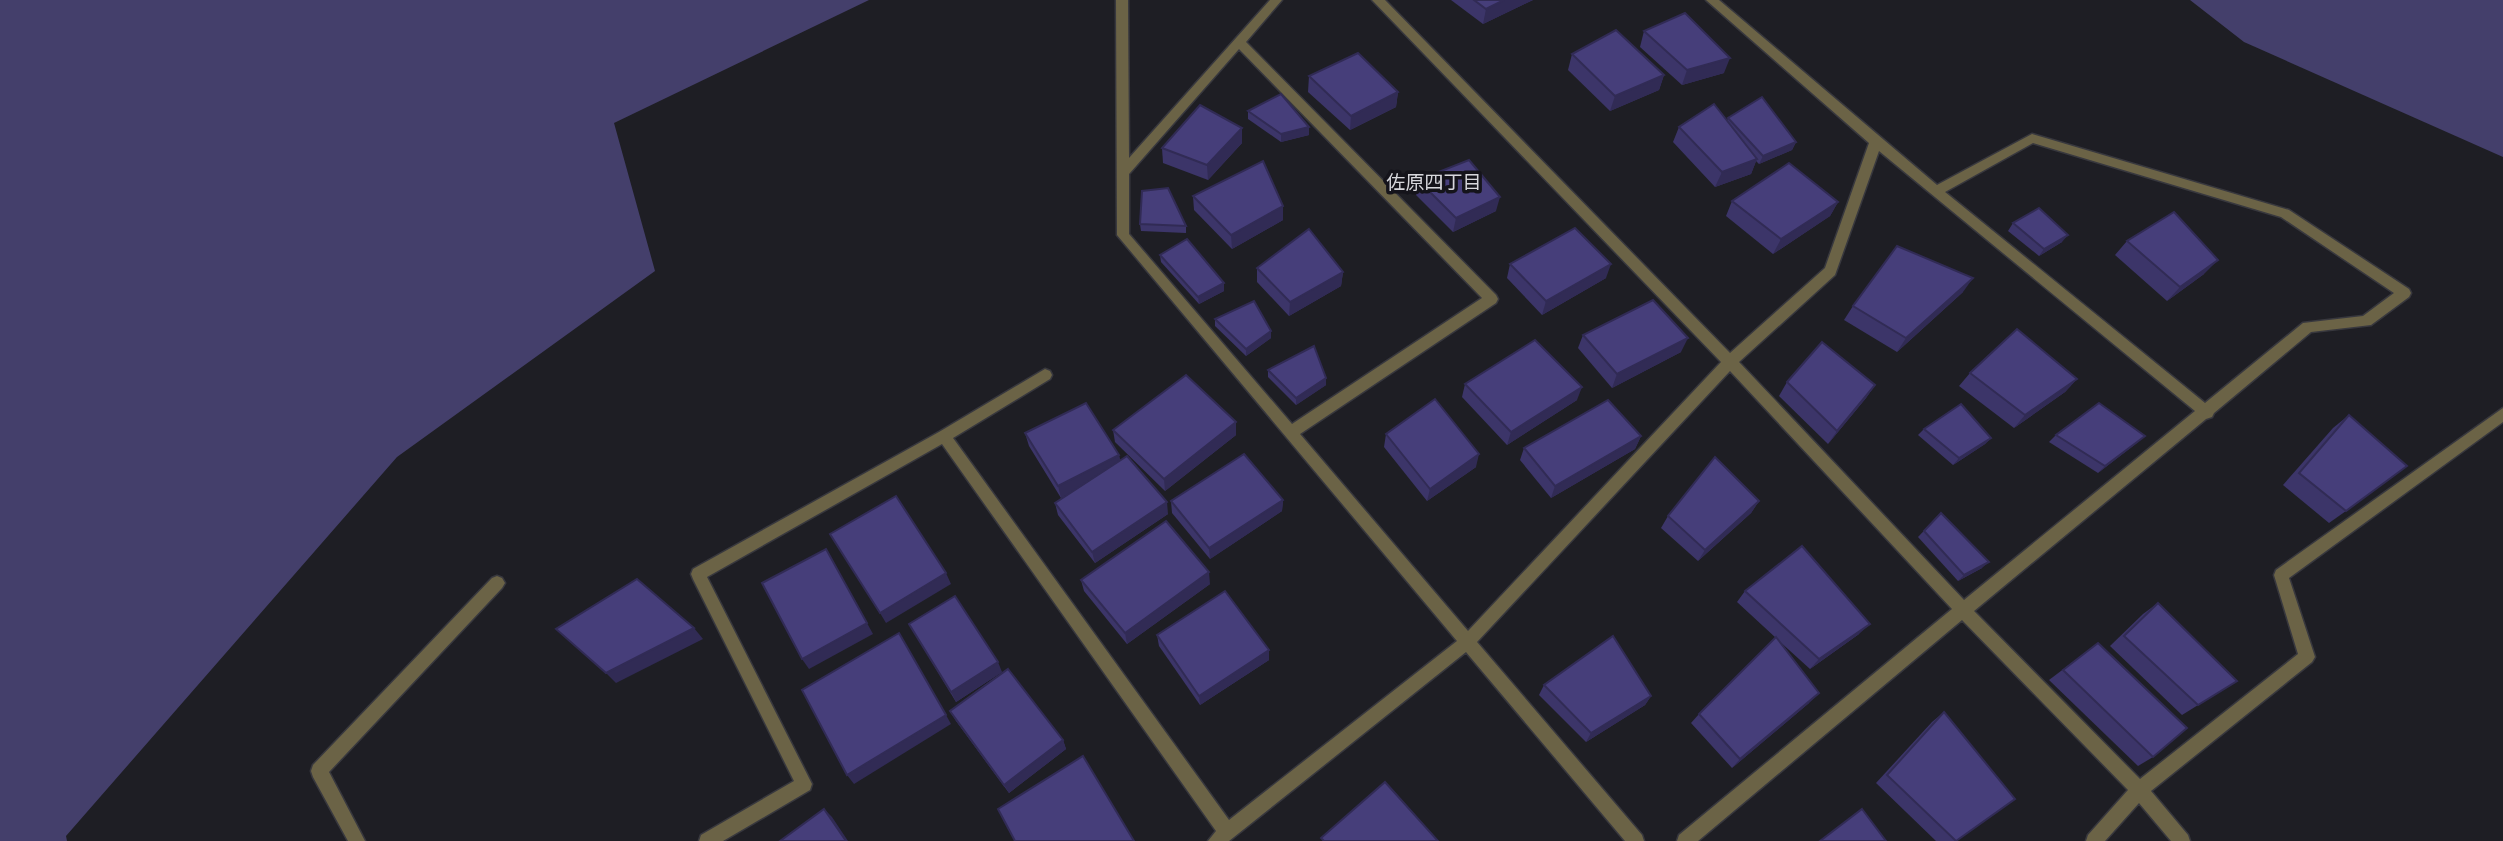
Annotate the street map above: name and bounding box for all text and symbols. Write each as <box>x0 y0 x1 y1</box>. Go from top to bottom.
district label: 佐原四丁目 <box>1386 170 1482 193</box>

